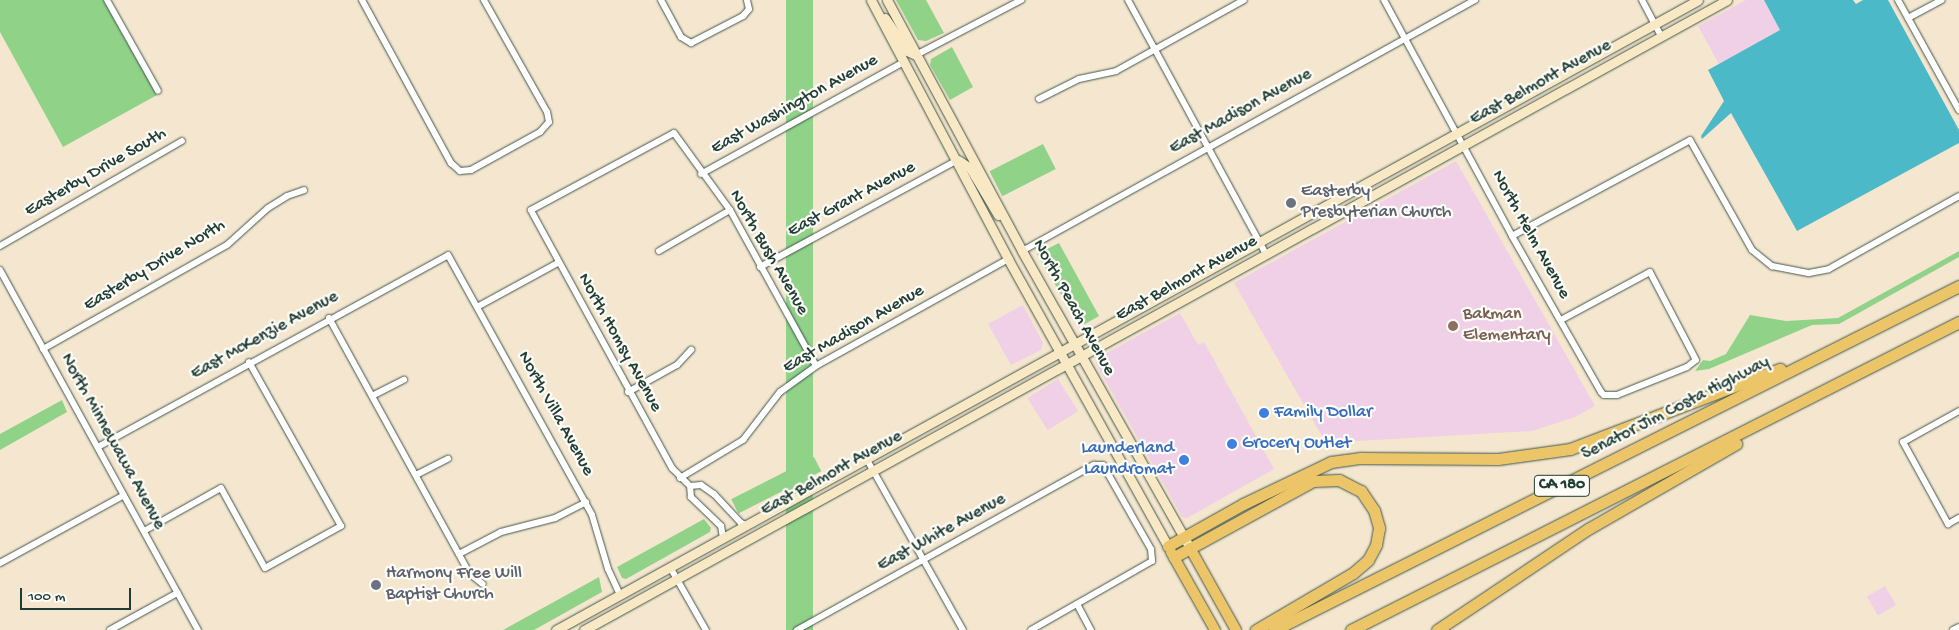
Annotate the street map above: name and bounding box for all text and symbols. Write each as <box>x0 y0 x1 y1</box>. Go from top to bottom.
street label: East Belmont Avenue <box>1467 35 1615 131</box>
street label: East Washington Avenue <box>708 50 882 160</box>
street label: East Madison Avenue <box>1166 64 1316 160</box>
street label: Easterby Drive South <box>21 124 171 222</box>
street label: East Grant Avenue <box>784 157 920 243</box>
street label: North Helm Avenue <box>1486 167 1574 303</box>
place label: Easterby Presbyterian Church <box>1301 182 1451 224</box>
street label: North Bush Avenue <box>723 187 813 319</box>
marker: Easterby Presbyterian Church <box>1285 197 1297 209</box>
street label: Easterby Drive North <box>80 215 230 317</box>
street label: East Belmont Avenue <box>1113 231 1261 327</box>
street label: North Peach Avenue <box>1027 236 1119 380</box>
street label: North Homsy Avenue <box>572 270 666 416</box>
street label: East Madison Avenue <box>780 281 928 379</box>
street label: East McKenzie Avenue <box>187 286 343 386</box>
place label: Bakman Elementary <box>1463 305 1551 348</box>
marker: Bakman Elementary <box>1447 320 1459 332</box>
street label: North Villa Avenue <box>512 348 598 480</box>
street label: North Minnewawa Avenue <box>55 350 169 534</box>
street label: Senator Jim Costa Highway <box>1578 352 1774 466</box>
place label: Family Dollar <box>1274 402 1372 424</box>
marker: Family Dollar <box>1258 407 1270 419</box>
street label: East Belmont Avenue <box>758 426 906 522</box>
place label: Grocery Outlet <box>1242 433 1351 455</box>
marker: Grocery Outlet <box>1226 438 1238 450</box>
place label: Launderland Laundromat <box>1081 439 1174 482</box>
marker: Launderland Laundromat <box>1178 454 1190 466</box>
road number: CA 180 <box>1533 472 1591 500</box>
street label: East White Avenue <box>874 489 1010 577</box>
place label: Harmony Free Will Baptist Church <box>386 564 522 606</box>
scale bar <box>22 578 134 610</box>
marker: Harmony Free Will Baptist Church <box>370 579 382 591</box>
text: 100 m <box>28 588 65 606</box>

